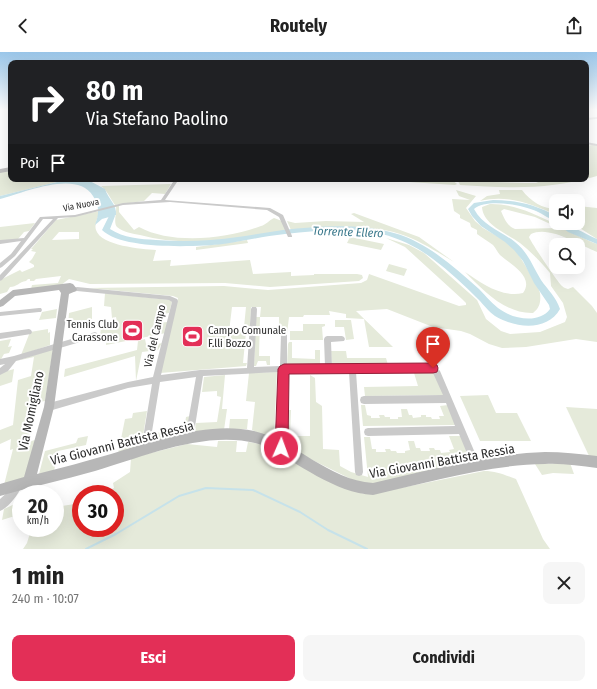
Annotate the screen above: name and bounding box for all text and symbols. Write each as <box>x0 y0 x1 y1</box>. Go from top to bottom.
icon: back <box>12 15 34 37</box>
text: Routely <box>270 15 327 37</box>
icon: share <box>563 15 585 37</box>
text: 80 m <box>86 74 143 107</box>
icon: right <box>20 76 72 128</box>
text: Via Stefano Paolino <box>86 108 228 130</box>
icon: arrive <box>47 152 69 174</box>
text: Poi <box>20 154 39 172</box>
map controls <box>549 194 585 274</box>
button: sound <box>549 194 585 230</box>
street label: Via Nuova <box>62 196 100 213</box>
water label: Torrente Ellero <box>312 224 384 240</box>
button: search <box>549 238 585 274</box>
street label: Via del Campo <box>141 303 169 369</box>
sports icon: Tennis Club Carassone <box>120 317 146 343</box>
place label: Tennis Club Carassone <box>66 318 118 344</box>
sports icon: Campo Comunale F.lli Bozzo <box>179 323 205 349</box>
place label: Campo Comunale F.lli Bozzo <box>208 324 286 350</box>
pin <box>416 327 450 368</box>
icon: arrive <box>422 333 444 355</box>
street label: Via Momigliano <box>15 369 47 452</box>
street label: Via Giovanni Battista Ressia <box>49 418 195 468</box>
position arrow <box>260 427 302 469</box>
street label: Via Giovanni Battista Ressia <box>368 441 516 481</box>
speed limit sign: 30 <box>72 485 124 537</box>
text: 20 <box>28 494 48 518</box>
text: km/h <box>27 515 49 527</box>
text: 1 min <box>12 562 64 590</box>
button: close <box>543 562 585 604</box>
text: 240 m · 10:07 <box>12 591 79 606</box>
button: Esci <box>12 635 295 681</box>
button: Condividi <box>303 635 585 681</box>

